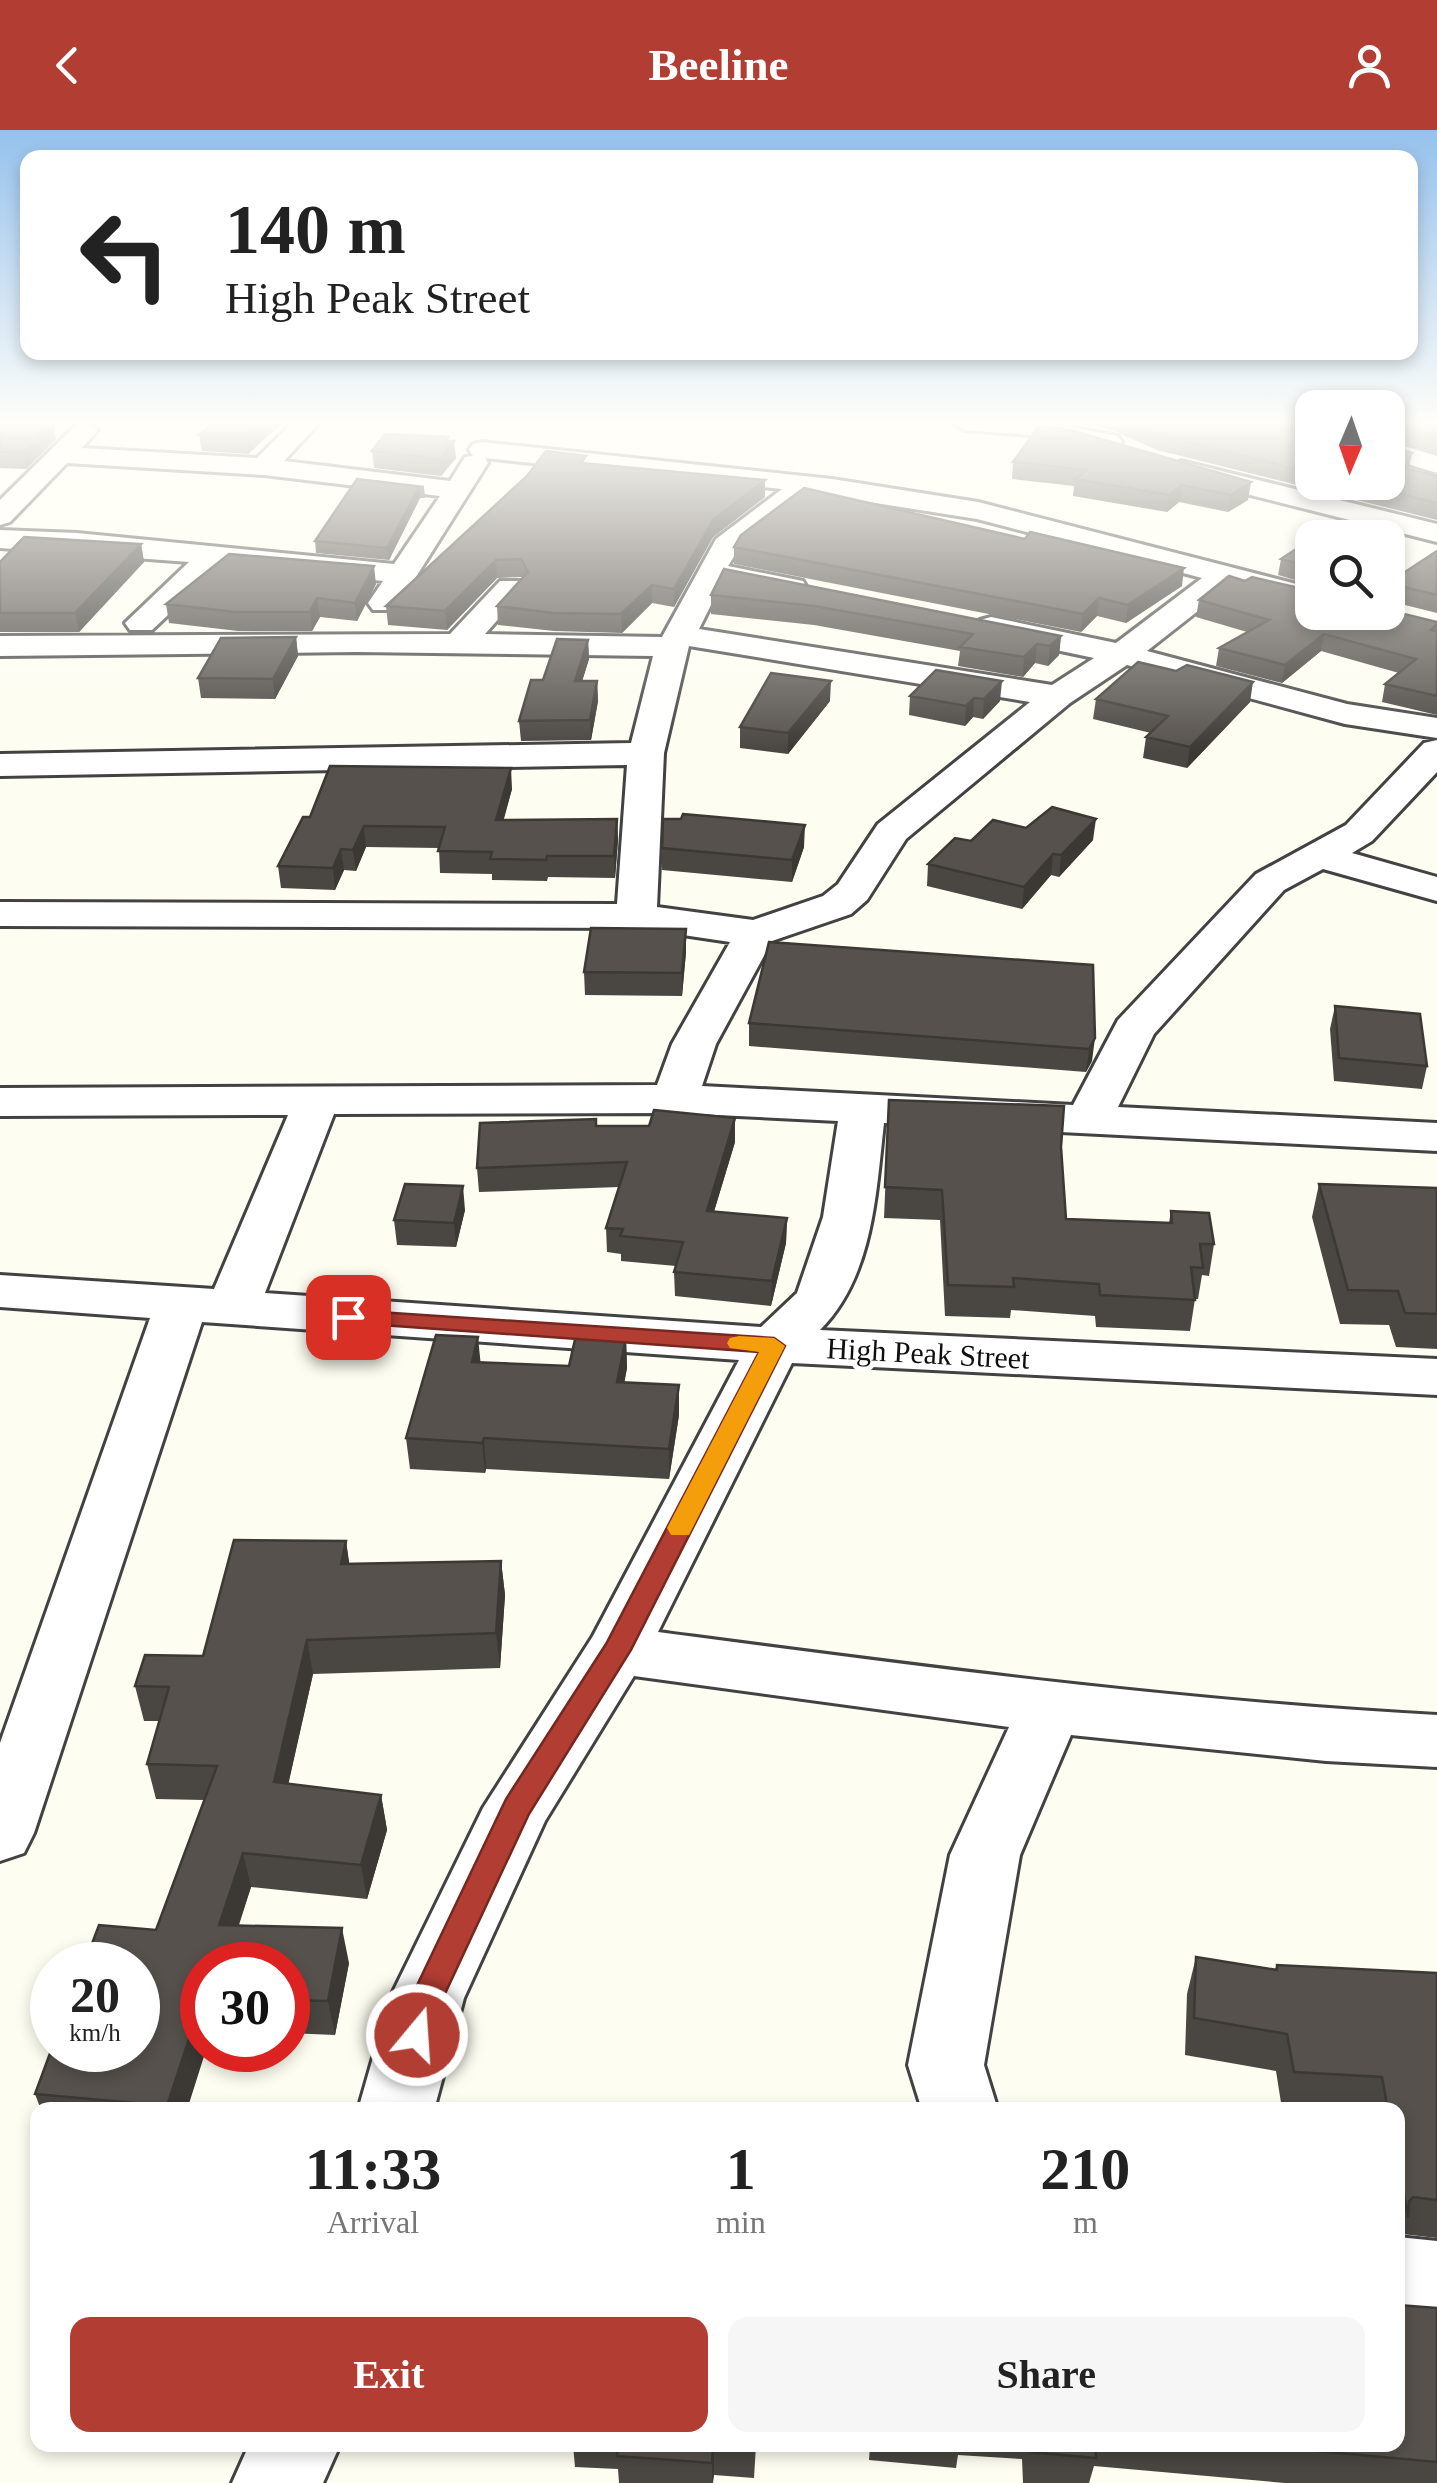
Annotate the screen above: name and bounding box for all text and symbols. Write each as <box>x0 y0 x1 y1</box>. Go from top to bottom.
icon: back <box>40 38 95 93</box>
icon: person <box>1342 38 1397 93</box>
text: Beeline <box>649 40 788 90</box>
icon: left <box>60 190 190 320</box>
text: 140 m <box>225 191 406 268</box>
text: High Peak Street <box>225 273 530 323</box>
north arrow <box>1295 390 1405 500</box>
map controls <box>1295 390 1405 630</box>
button: search <box>1295 520 1405 630</box>
pin <box>306 1275 391 1360</box>
icon: arrive <box>321 1290 376 1345</box>
street label: High Peak Street <box>826 1331 1031 1375</box>
speed limit sign: 30 <box>180 1942 310 2072</box>
text: 20 <box>70 1967 120 2023</box>
position arrow <box>365 1983 469 2087</box>
text: km/h <box>69 2019 121 2046</box>
text: 11:33 <box>305 2136 441 2202</box>
text: 1 <box>726 2136 756 2202</box>
text: 210 <box>1040 2136 1130 2202</box>
text: Arrival <box>327 2204 419 2240</box>
text: min <box>716 2204 766 2240</box>
text: m <box>1073 2204 1098 2240</box>
button: Exit <box>70 2317 708 2432</box>
button: Share <box>728 2317 1365 2432</box>

